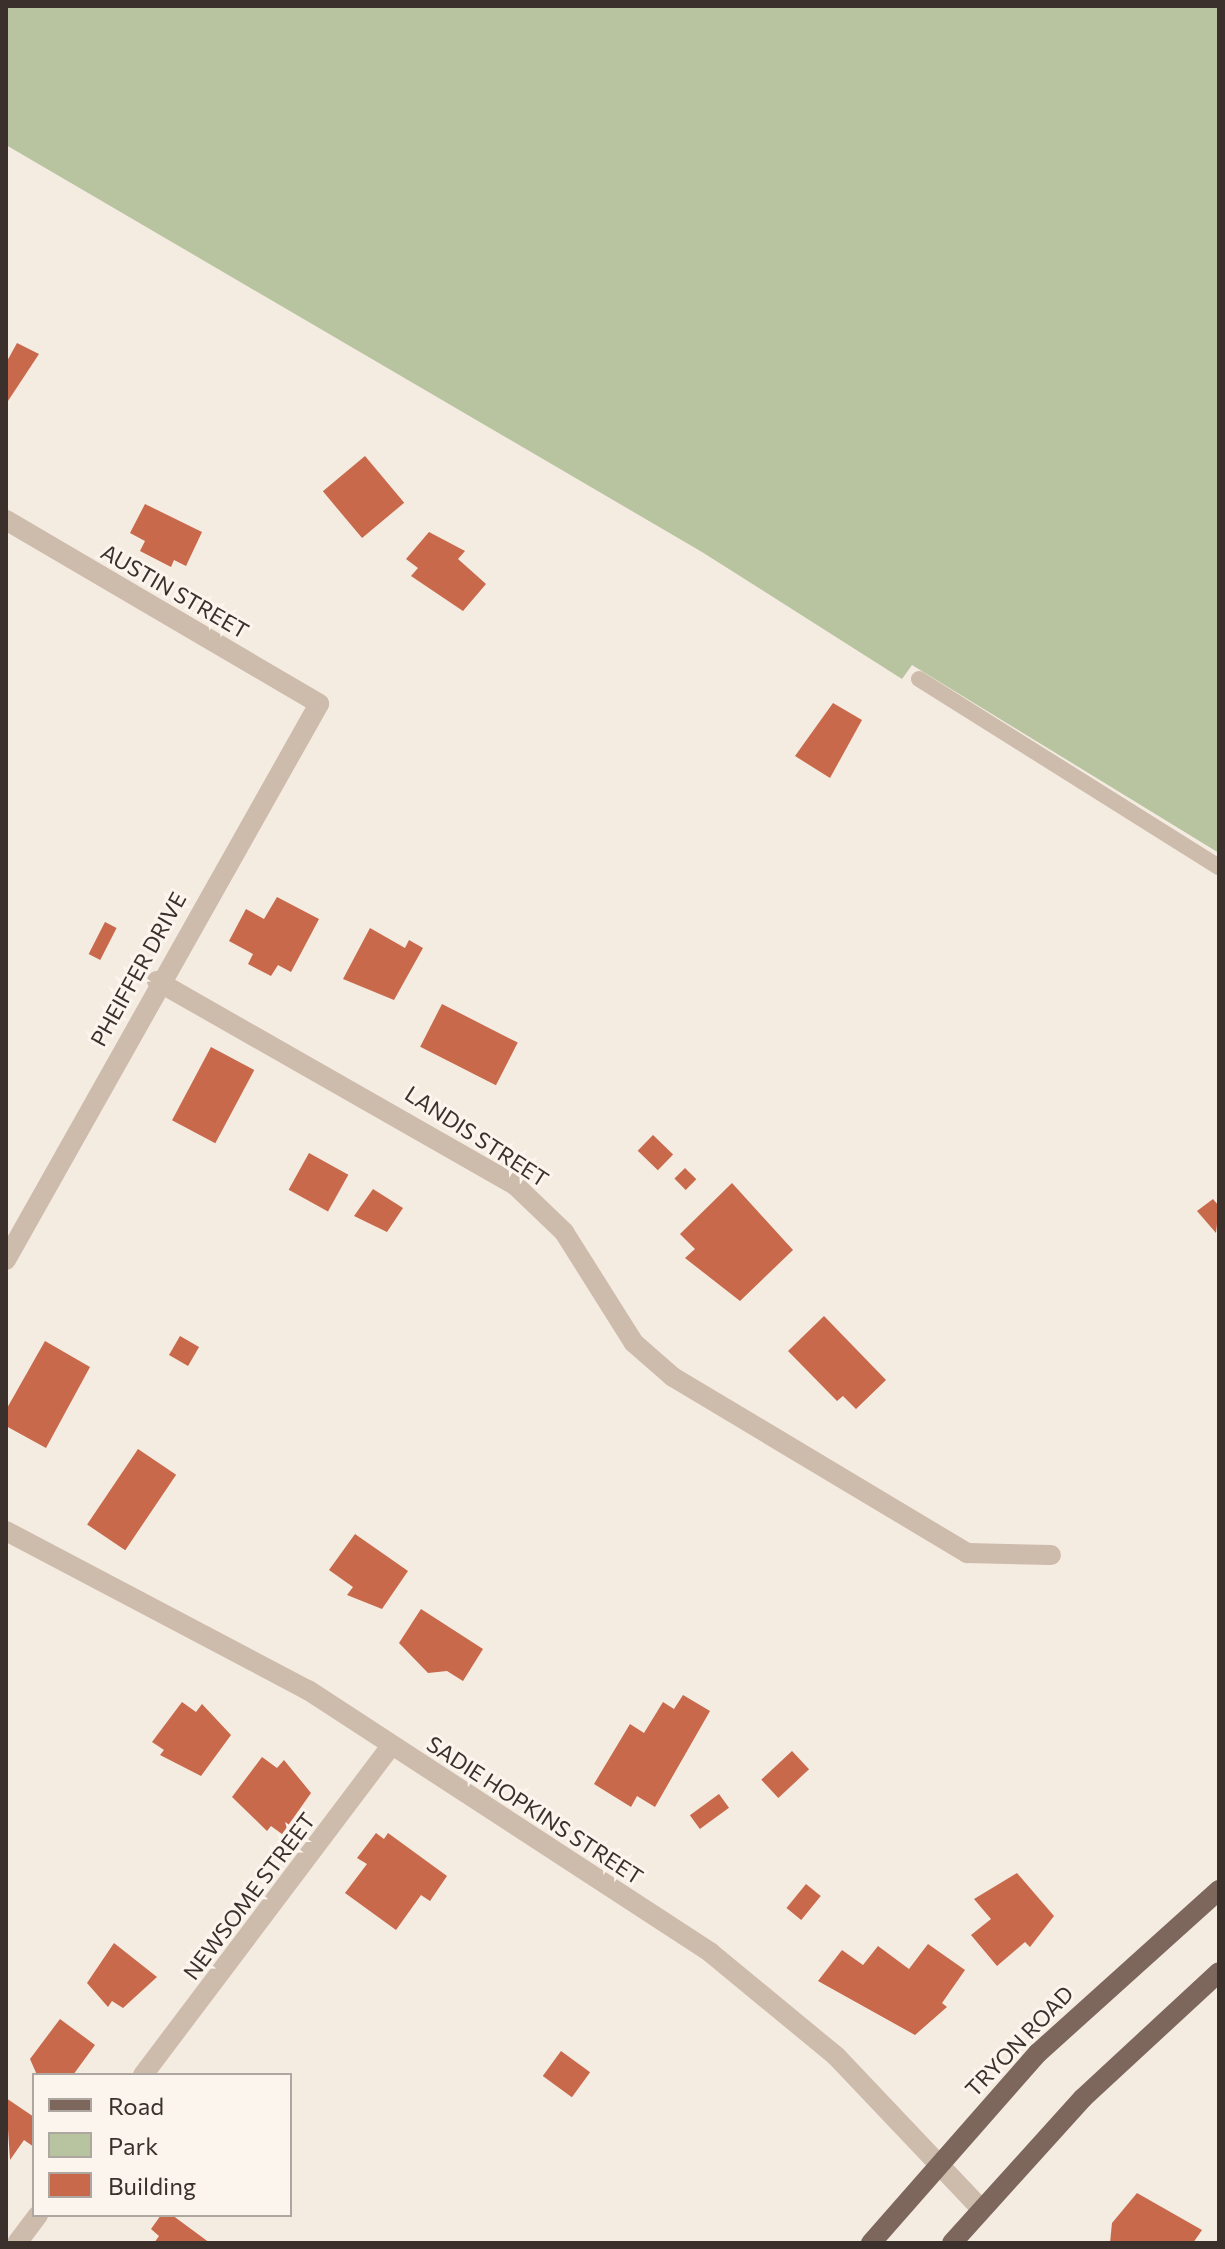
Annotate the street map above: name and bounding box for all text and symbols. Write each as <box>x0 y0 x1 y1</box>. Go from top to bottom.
street label: AUSTIN STREET <box>97 538 253 644</box>
street label: PHEIFFER DRIVE <box>85 887 191 1051</box>
street label: LANDIS STREET <box>400 1080 554 1192</box>
street label: SADIE HOPKINS STREET <box>422 1730 648 1890</box>
street label: NEWSOME STREET <box>178 1807 320 1985</box>
street label: TRYON ROAD <box>960 1980 1078 2102</box>
legend <box>32 2073 292 2217</box>
text: Road <box>108 2091 164 2120</box>
text: Park <box>108 2131 158 2160</box>
text: Building <box>108 2171 196 2200</box>

